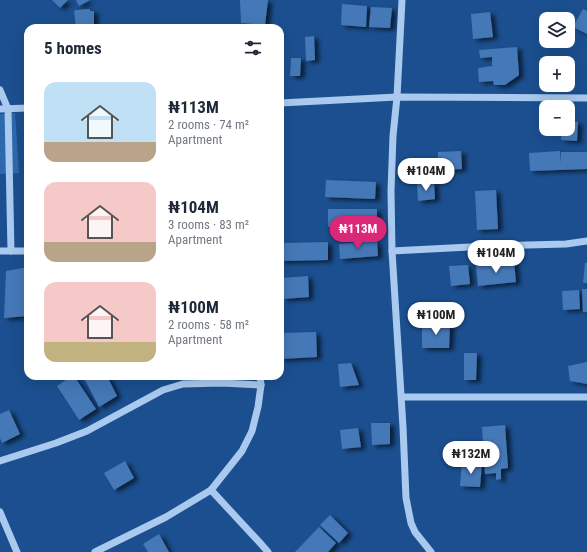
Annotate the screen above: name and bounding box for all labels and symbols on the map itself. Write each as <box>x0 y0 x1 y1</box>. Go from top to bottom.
pin: ₦104M <box>398 158 454 192</box>
pin: ₦113M <box>330 216 386 250</box>
pin: ₦104M <box>468 240 524 274</box>
pin: ₦100M <box>408 302 464 336</box>
pin: ₦132M <box>443 441 499 475</box>

